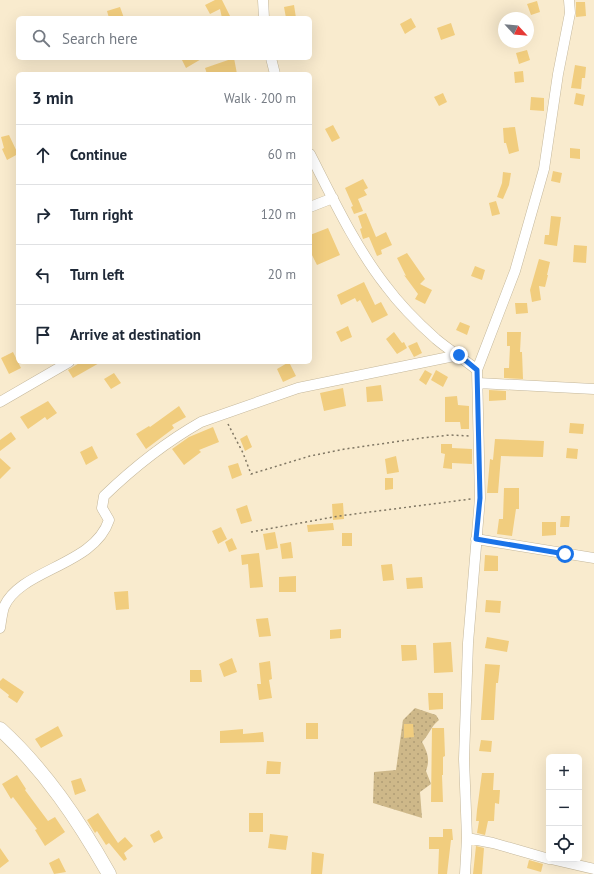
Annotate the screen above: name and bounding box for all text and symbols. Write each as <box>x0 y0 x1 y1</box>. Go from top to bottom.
north arrow <box>498 12 534 48</box>
search box <box>16 16 312 60</box>
icon: search <box>30 27 52 49</box>
text: Search here <box>62 29 138 48</box>
text: 3 min <box>32 87 73 109</box>
text: Walk · 200 m <box>224 90 296 107</box>
icon: ahead <box>32 144 54 166</box>
text: Continue <box>70 145 127 164</box>
text: 60 m <box>268 146 296 163</box>
icon: right <box>32 204 54 226</box>
text: Turn right <box>70 205 133 224</box>
text: 120 m <box>261 206 296 223</box>
icon: left <box>32 264 54 286</box>
text: Turn left <box>70 265 124 284</box>
text: 20 m <box>268 266 296 283</box>
icon: arrive <box>32 324 54 346</box>
text: Arrive at destination <box>70 325 201 344</box>
route end <box>450 346 468 364</box>
route start <box>556 545 574 563</box>
map controls <box>546 754 582 862</box>
button: + <box>546 754 582 790</box>
button: − <box>546 790 582 826</box>
button: locate <box>546 826 582 862</box>

